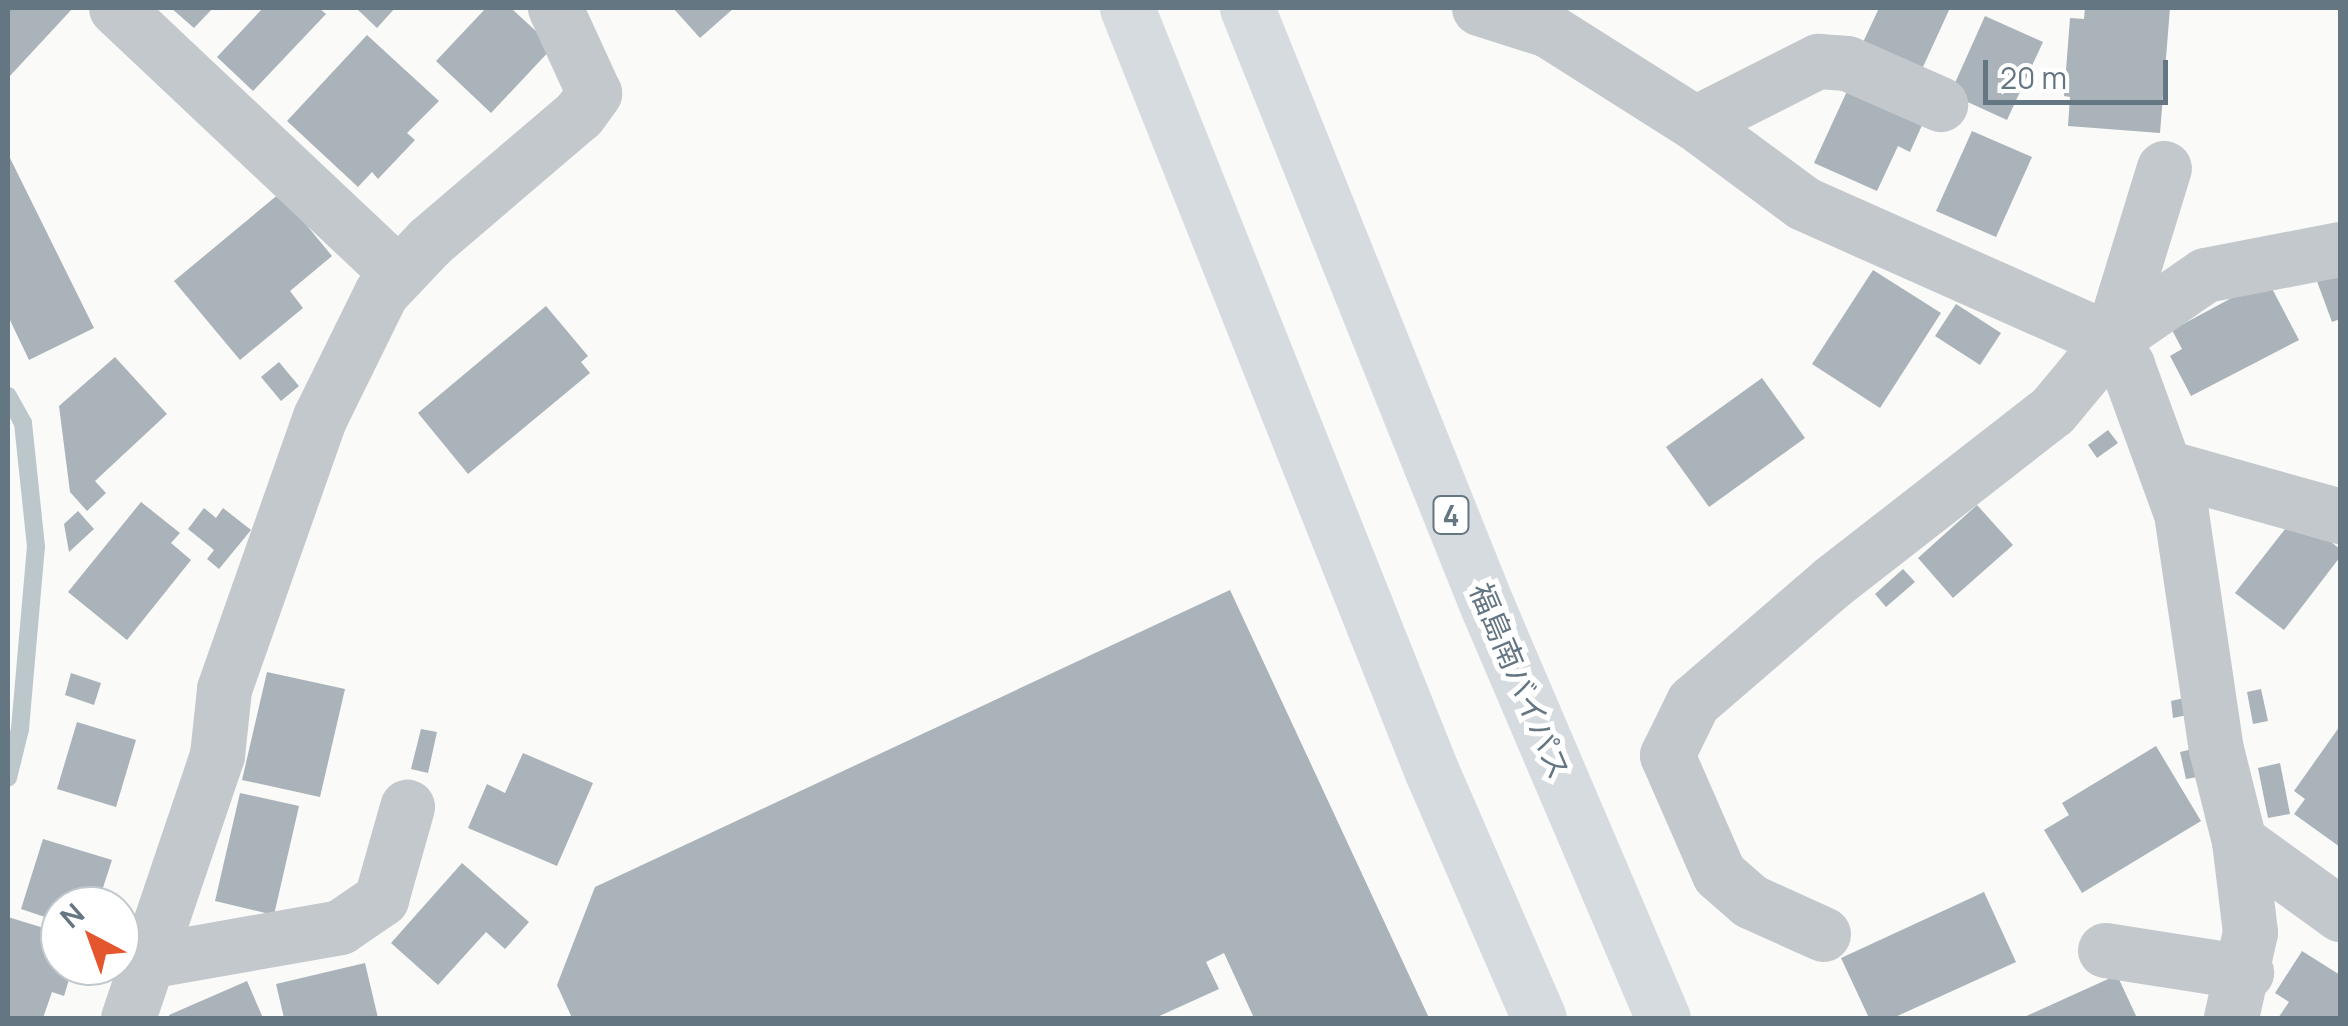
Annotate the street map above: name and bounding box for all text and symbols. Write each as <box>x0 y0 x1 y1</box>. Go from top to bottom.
scale bar <box>1988 40 2173 102</box>
text: 20 m <box>2000 57 2067 98</box>
road number: 4 <box>1431 492 1471 538</box>
street label: 福島南バイパス <box>1462 577 1578 785</box>
north arrow <box>40 886 140 986</box>
text: N <box>52 894 92 936</box>

